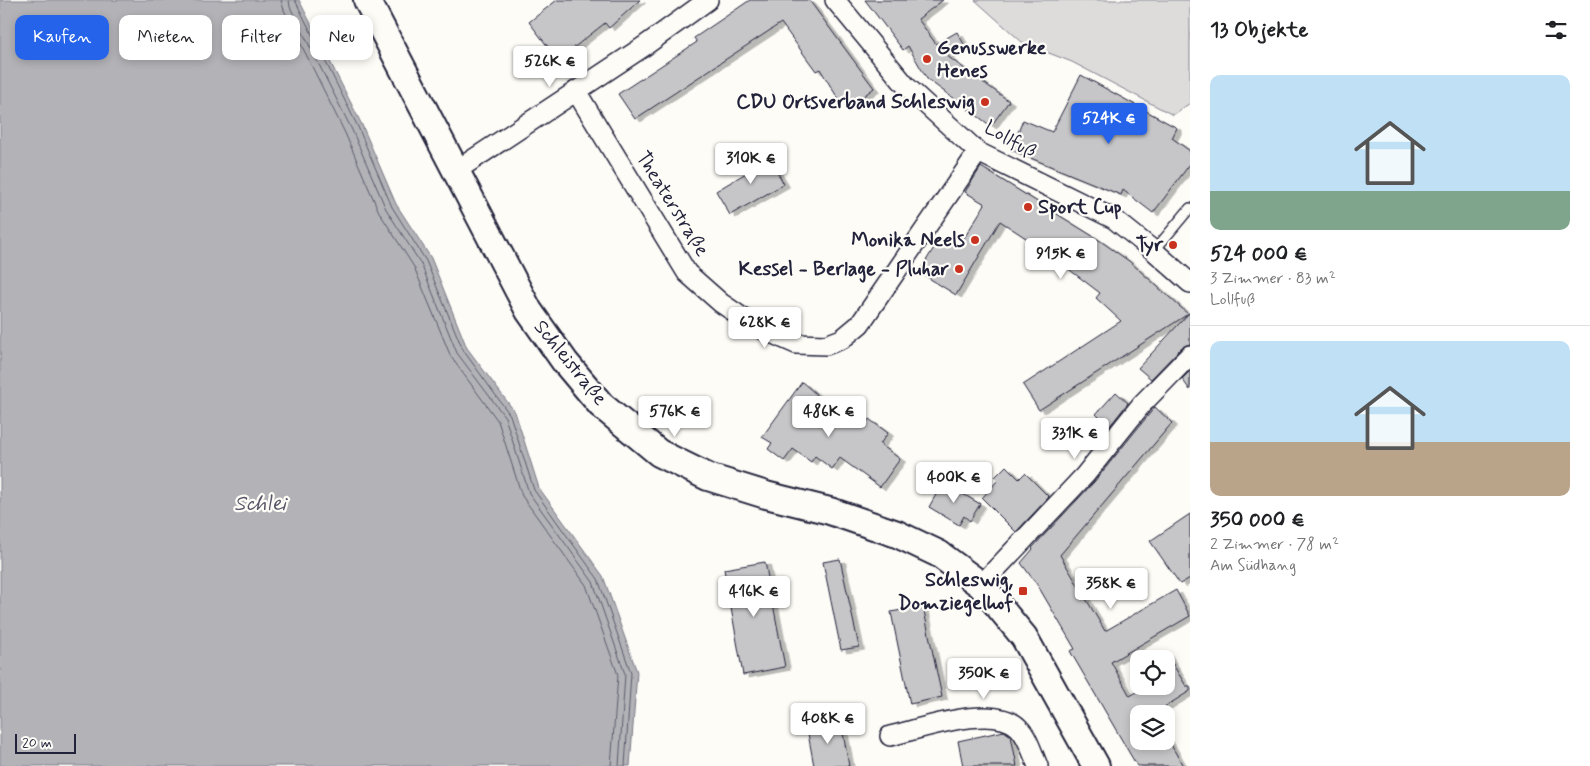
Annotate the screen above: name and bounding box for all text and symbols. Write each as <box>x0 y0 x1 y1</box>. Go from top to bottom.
chip: Kaufen <box>15 15 109 60</box>
chip: Mieten <box>119 15 212 60</box>
chip: Filter <box>222 15 300 60</box>
chip: Neu <box>310 15 373 60</box>
text: 13 Objekte <box>1210 16 1308 44</box>
icon: filters <box>1542 16 1570 44</box>
place label: Genusswerke Henes <box>937 35 1047 85</box>
pin: 526K € <box>509 46 591 88</box>
text: 526K € <box>524 51 576 72</box>
marker: Genusswerke Henes <box>921 53 933 65</box>
place label: CDU Ortsverband Schleswig <box>736 89 975 116</box>
marker: CDU Ortsverband Schleswig <box>979 96 991 108</box>
pin: 524K € <box>1068 102 1150 145</box>
text: 524K € <box>1082 108 1136 129</box>
icon: home <box>1345 108 1435 198</box>
street label: Lollfuß <box>979 114 1041 166</box>
pin: 310K € <box>710 142 792 185</box>
street label: Theaterstraße <box>629 146 715 262</box>
text: 310K € <box>726 148 776 169</box>
place label: Sport Cup <box>1038 194 1122 221</box>
marker: Sport Cup <box>1022 201 1034 213</box>
place label: Monika Neels <box>851 227 965 254</box>
place label: Tyr <box>1136 232 1164 259</box>
marker: Monika Neels <box>969 234 981 246</box>
pin: 915K € <box>1020 238 1102 280</box>
marker: Tyr <box>1167 239 1179 251</box>
text: 524 000 € <box>1210 240 1308 268</box>
text: 915K € <box>1036 243 1086 264</box>
place label: Kessel - Berlage - Pluhar <box>739 256 950 283</box>
marker: Kessel - Berlage - Pluhar <box>953 263 965 275</box>
text: 3 Zimmer · 83 m² <box>1210 268 1336 289</box>
text: Lollfuß <box>1210 289 1255 310</box>
pin: 628K € <box>724 306 806 349</box>
text: 628K € <box>739 312 791 333</box>
street label: Schleistraße <box>527 315 613 412</box>
icon: home <box>1345 373 1435 463</box>
pin: 576K € <box>634 396 716 438</box>
pin: 486K € <box>788 396 870 438</box>
text: 576K € <box>649 401 701 422</box>
text: 486K € <box>803 401 855 422</box>
pin: 331K € <box>1034 418 1116 460</box>
text: 331K € <box>1052 423 1098 444</box>
pin: 400K € <box>913 462 995 504</box>
text: 400K € <box>927 467 981 488</box>
water label: Schlei <box>234 490 288 518</box>
text: 350 000 € <box>1210 506 1305 534</box>
text: 2 Zimmer · 78 m² <box>1210 534 1339 555</box>
text: Am Südhang <box>1210 555 1296 576</box>
place label: Schleswig, Domziegelhof <box>898 567 1014 617</box>
pin: 358K € <box>1070 568 1152 610</box>
text: 358K € <box>1086 573 1136 594</box>
pin: 416K € <box>713 576 795 618</box>
text: 416K € <box>729 581 779 602</box>
marker: Schleswig, Domziegelhof <box>1017 585 1029 597</box>
map controls <box>1130 650 1175 750</box>
button: locate <box>1130 650 1175 695</box>
pin: 350K € <box>943 658 1025 700</box>
text: 350K € <box>958 663 1010 684</box>
pin: 408K € <box>787 702 869 745</box>
button: layers <box>1130 705 1175 750</box>
text: 408K € <box>801 708 855 729</box>
scale bar <box>15 731 76 754</box>
text: 20 m <box>22 734 52 752</box>

